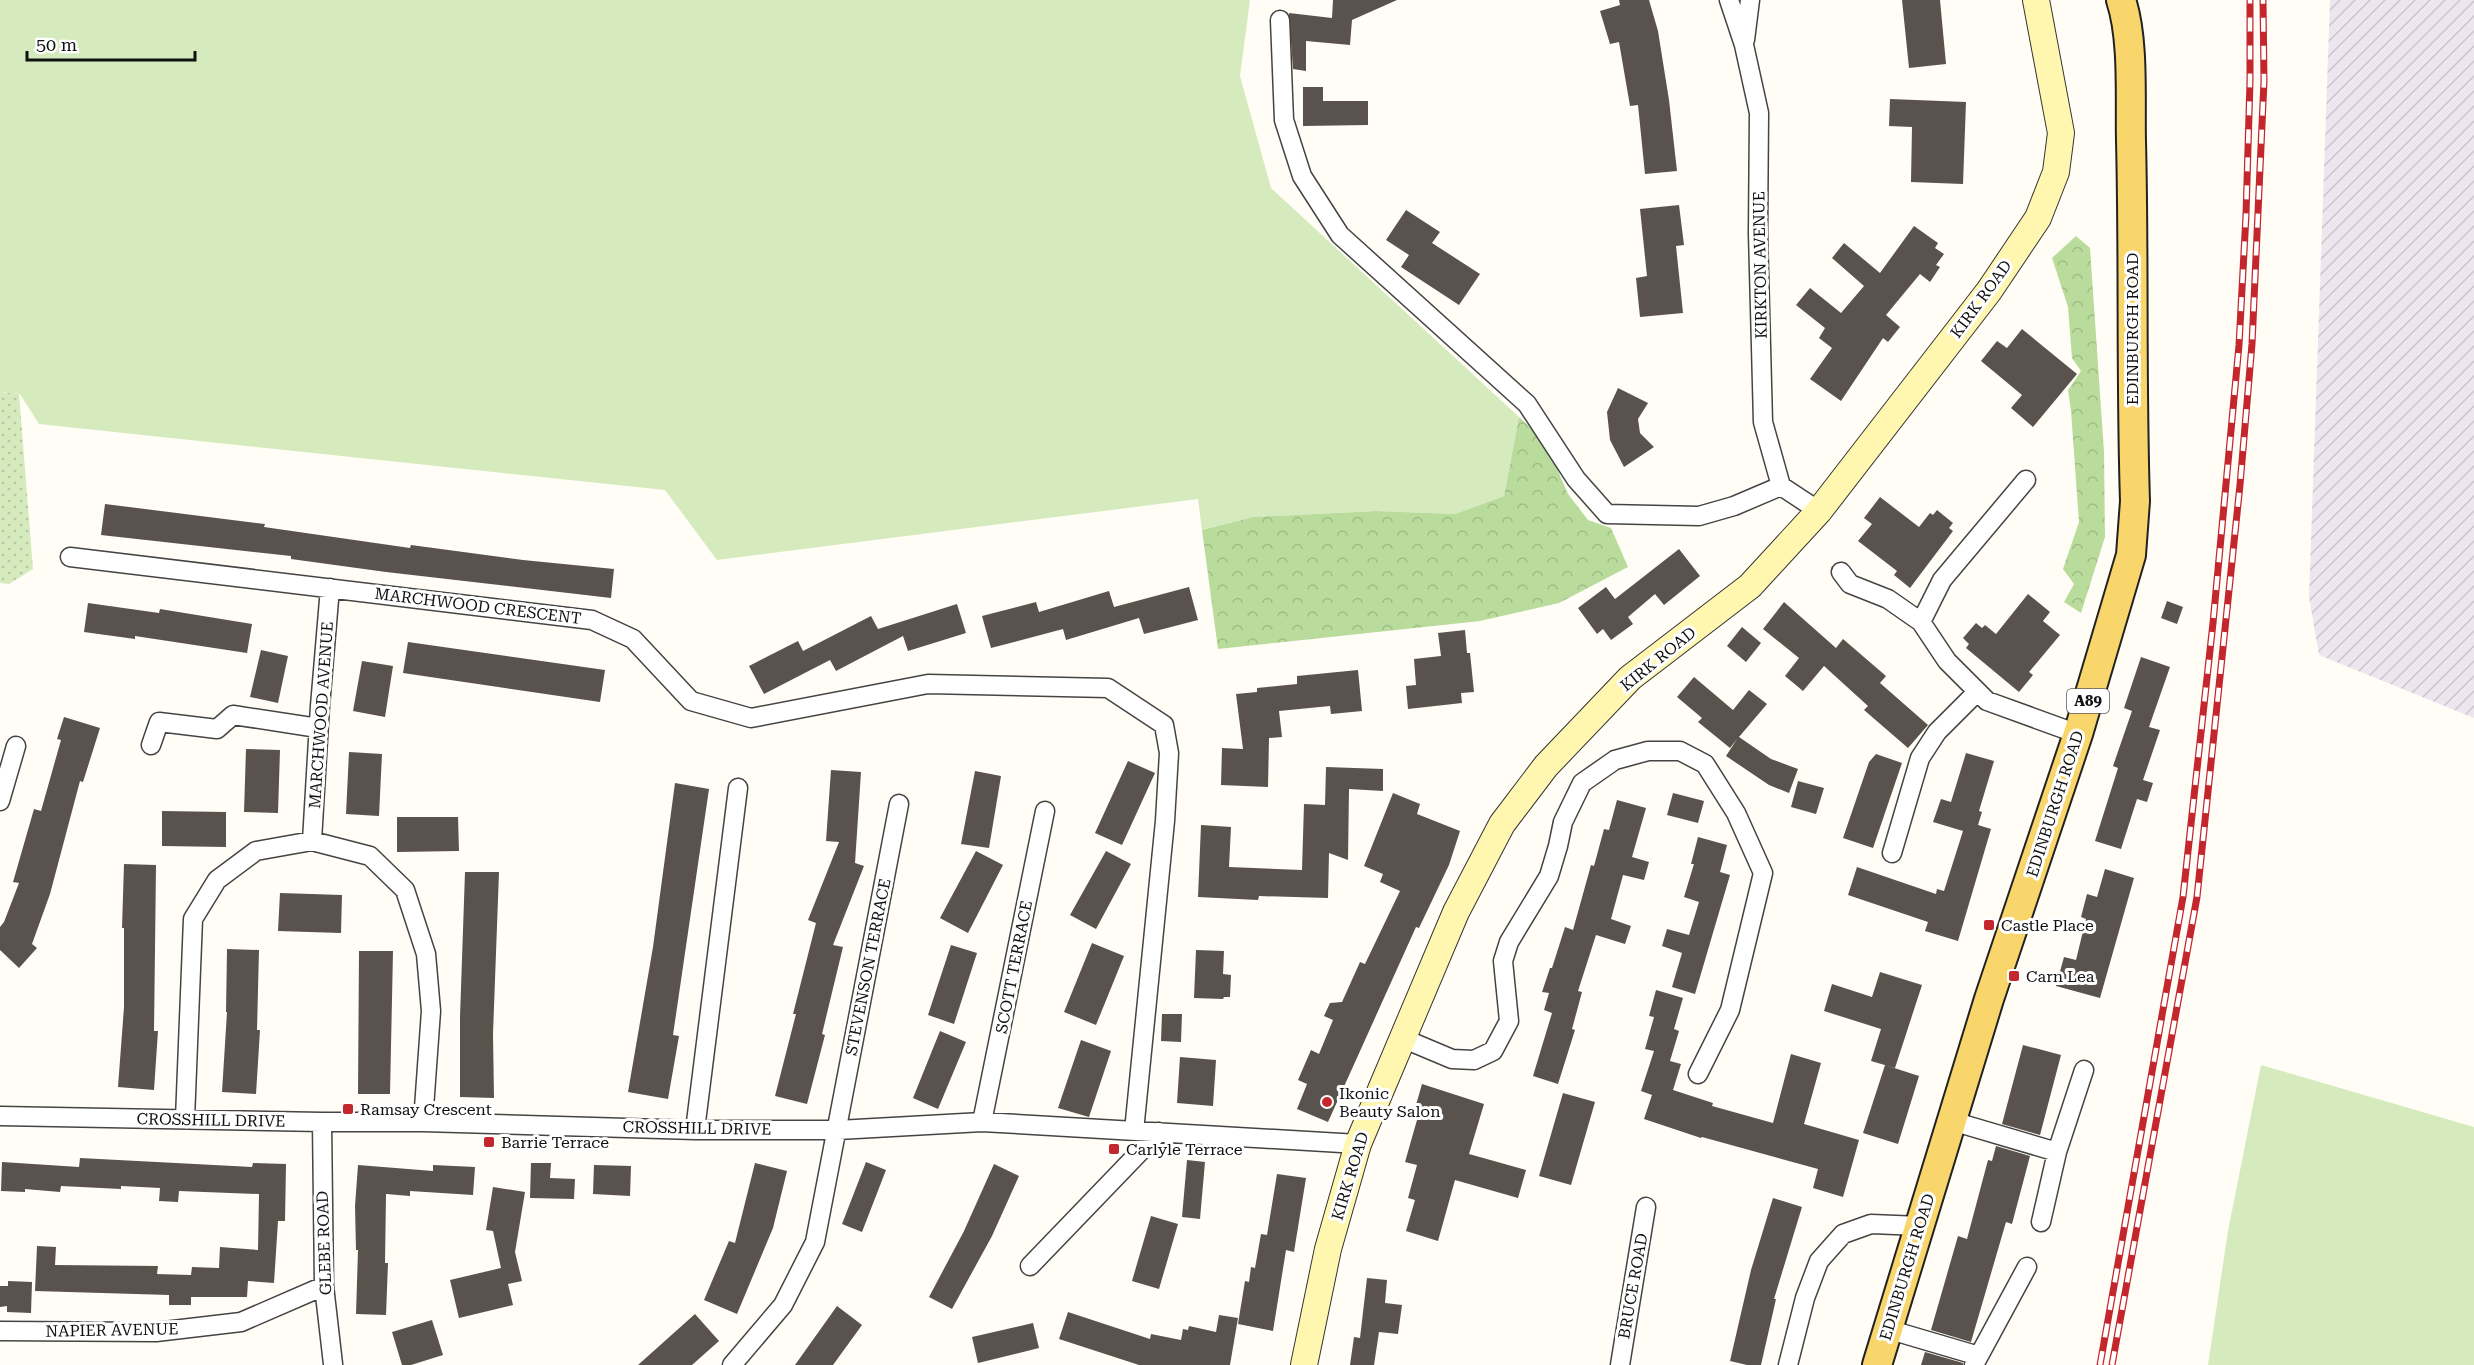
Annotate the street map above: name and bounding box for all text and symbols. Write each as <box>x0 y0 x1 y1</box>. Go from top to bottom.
scale bar <box>27 24 195 62</box>
text: 50 m <box>36 34 77 55</box>
street label: KIRKTON AVENUE <box>1749 191 1771 339</box>
street label: EDINBURGH ROAD <box>2123 253 2142 405</box>
street label: KIRK ROAD <box>1946 256 2016 342</box>
street label: MARCHWOOD CRESCENT <box>374 584 583 628</box>
street label: MARCHWOOD AVENUE <box>305 621 337 809</box>
street label: KIRK ROAD <box>1616 623 1700 695</box>
road number: A89 <box>2067 689 2109 713</box>
street label: EDINBURGH ROAD <box>2022 728 2088 880</box>
street label: STEVENSON TERRACE <box>841 877 895 1057</box>
street label: SCOTT TERRACE <box>992 899 1036 1035</box>
place label: Castle Place <box>2001 916 2094 935</box>
marker: Castle Place <box>1982 918 1996 932</box>
place label: Carn Lea <box>2026 967 2095 986</box>
marker: Carn Lea <box>2007 969 2021 983</box>
place label: Ikonic Beauty Salon <box>1339 1084 1441 1121</box>
marker: Ikonic Beauty Salon <box>1320 1095 1334 1109</box>
place label: Ramsay Crescent <box>360 1100 492 1119</box>
marker: Ramsay Crescent <box>341 1102 355 1116</box>
street label: CROSSHILL DRIVE <box>136 1109 286 1131</box>
street label: CROSSHILL DRIVE <box>622 1117 772 1139</box>
street label: KIRK ROAD <box>1328 1129 1372 1223</box>
place label: Barrie Terrace <box>501 1133 609 1152</box>
marker: Barrie Terrace <box>482 1135 496 1149</box>
place label: Carlyle Terrace <box>1126 1140 1243 1159</box>
marker: Carlyle Terrace <box>1107 1142 1121 1156</box>
street label: GLEBE ROAD <box>313 1190 335 1296</box>
street label: EDINBURGH ROAD <box>1876 1191 1938 1343</box>
street label: BRUCE ROAD <box>1614 1232 1652 1340</box>
street label: NAPIER AVENUE <box>45 1319 179 1341</box>

